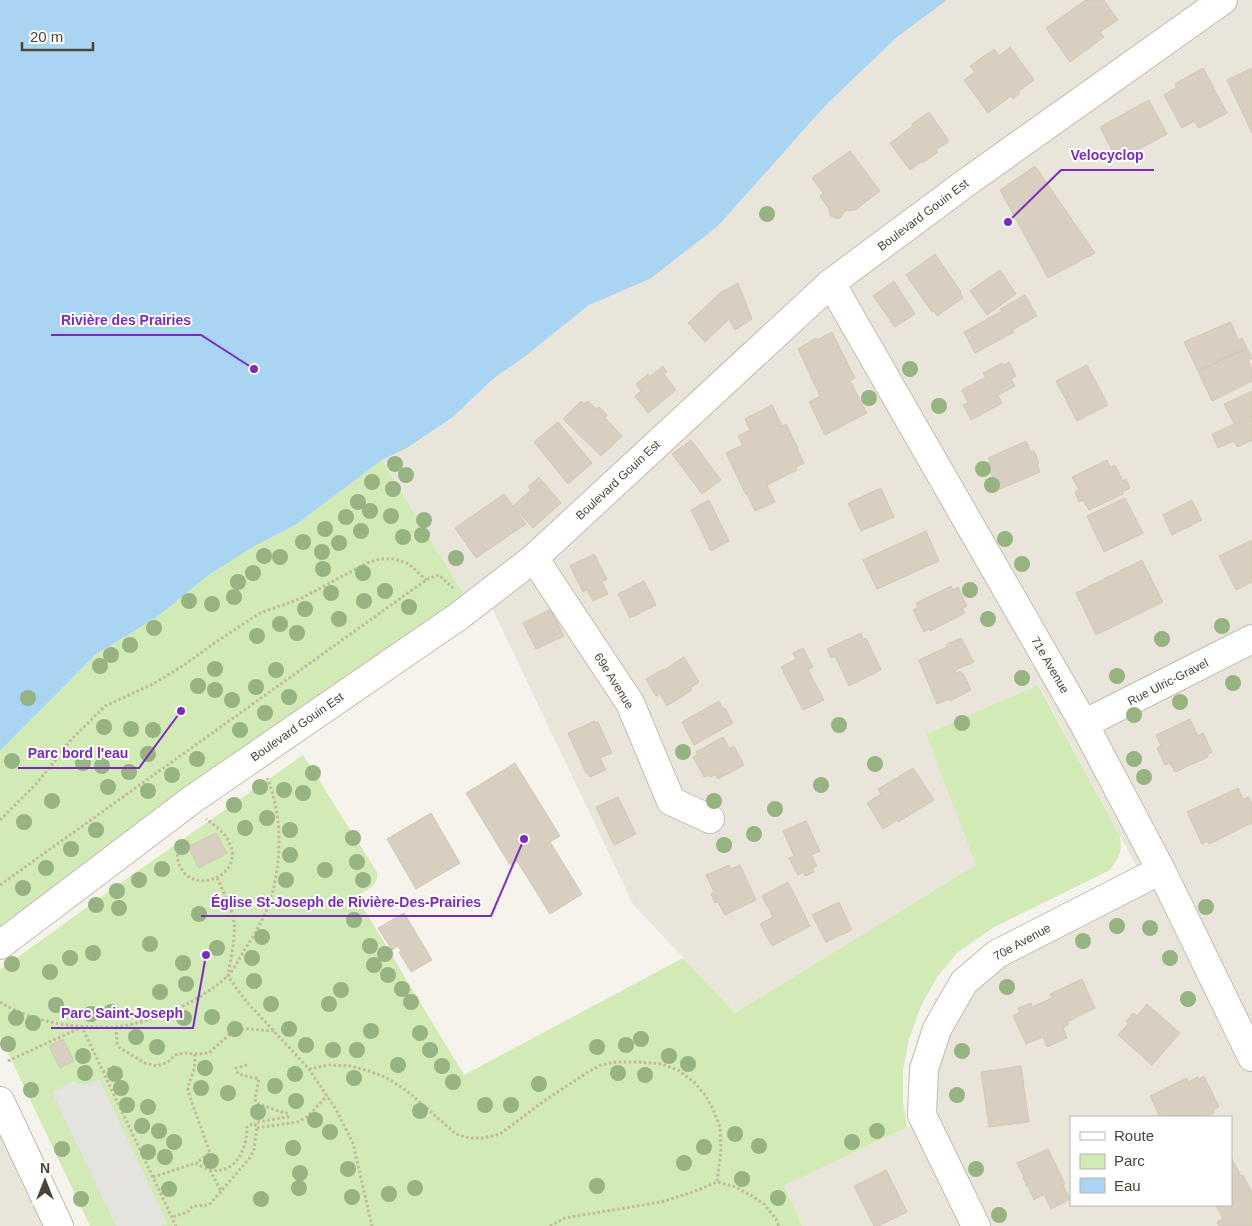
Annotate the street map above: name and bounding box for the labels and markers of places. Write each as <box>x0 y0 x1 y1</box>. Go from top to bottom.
callout: Velocyclop <box>1061 141 1154 170</box>
callout: Rivière des Prairies <box>51 306 201 335</box>
callout: Parc bord l'eau <box>18 739 139 768</box>
callout: Église St-Joseph de Rivière-Des-Prairies <box>201 887 491 916</box>
callout: Parc Saint-Joseph <box>51 999 193 1028</box>

